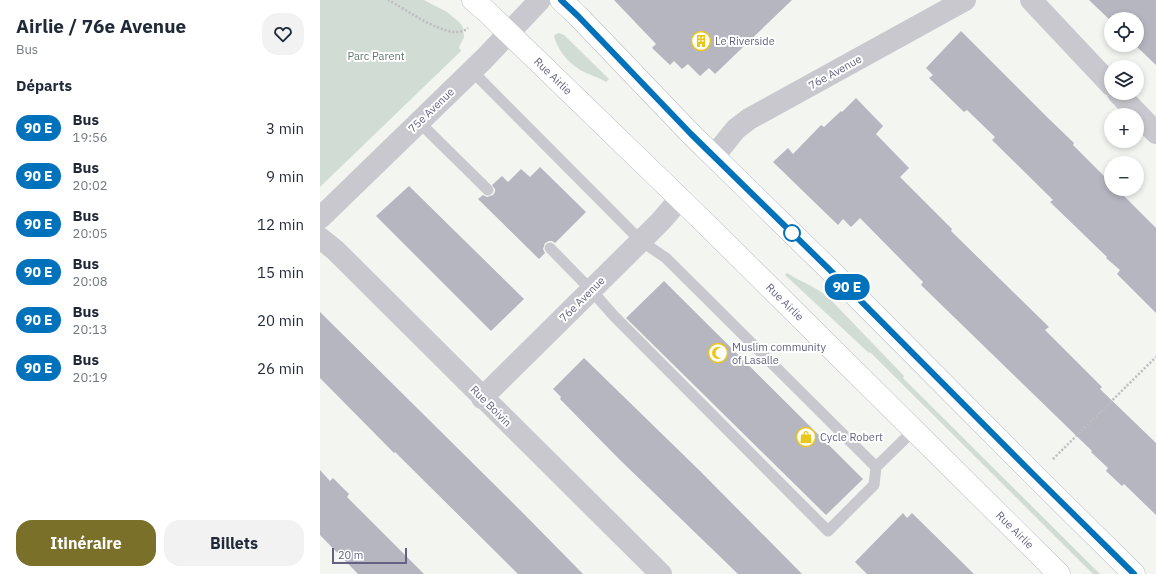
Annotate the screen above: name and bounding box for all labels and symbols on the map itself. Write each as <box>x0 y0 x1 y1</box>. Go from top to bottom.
building icon: Le Riverside <box>690 30 712 52</box>
place label: Le Riverside <box>715 34 775 48</box>
park label: Parc Parent <box>347 49 405 63</box>
street label: 76e Avenue <box>806 52 864 92</box>
street label: Rue Airlie <box>531 54 575 98</box>
street label: 75e Avenue <box>405 85 457 135</box>
unlabelled marker <box>783 224 801 242</box>
street label: 76e Avenue <box>556 273 608 325</box>
line badge: 90 E <box>819 274 875 300</box>
street label: Rue Airlie <box>763 280 807 324</box>
place label: Muslim community of Lasalle <box>732 340 826 367</box>
mosque icon: Muslim community of Lasalle <box>707 342 729 364</box>
street label: Rue Boivin <box>468 383 514 429</box>
shop icon: Cycle Robert <box>795 426 817 448</box>
place label: Cycle Robert <box>820 430 883 444</box>
street label: Rue Airlie <box>993 508 1037 552</box>
scale bar <box>332 546 407 565</box>

